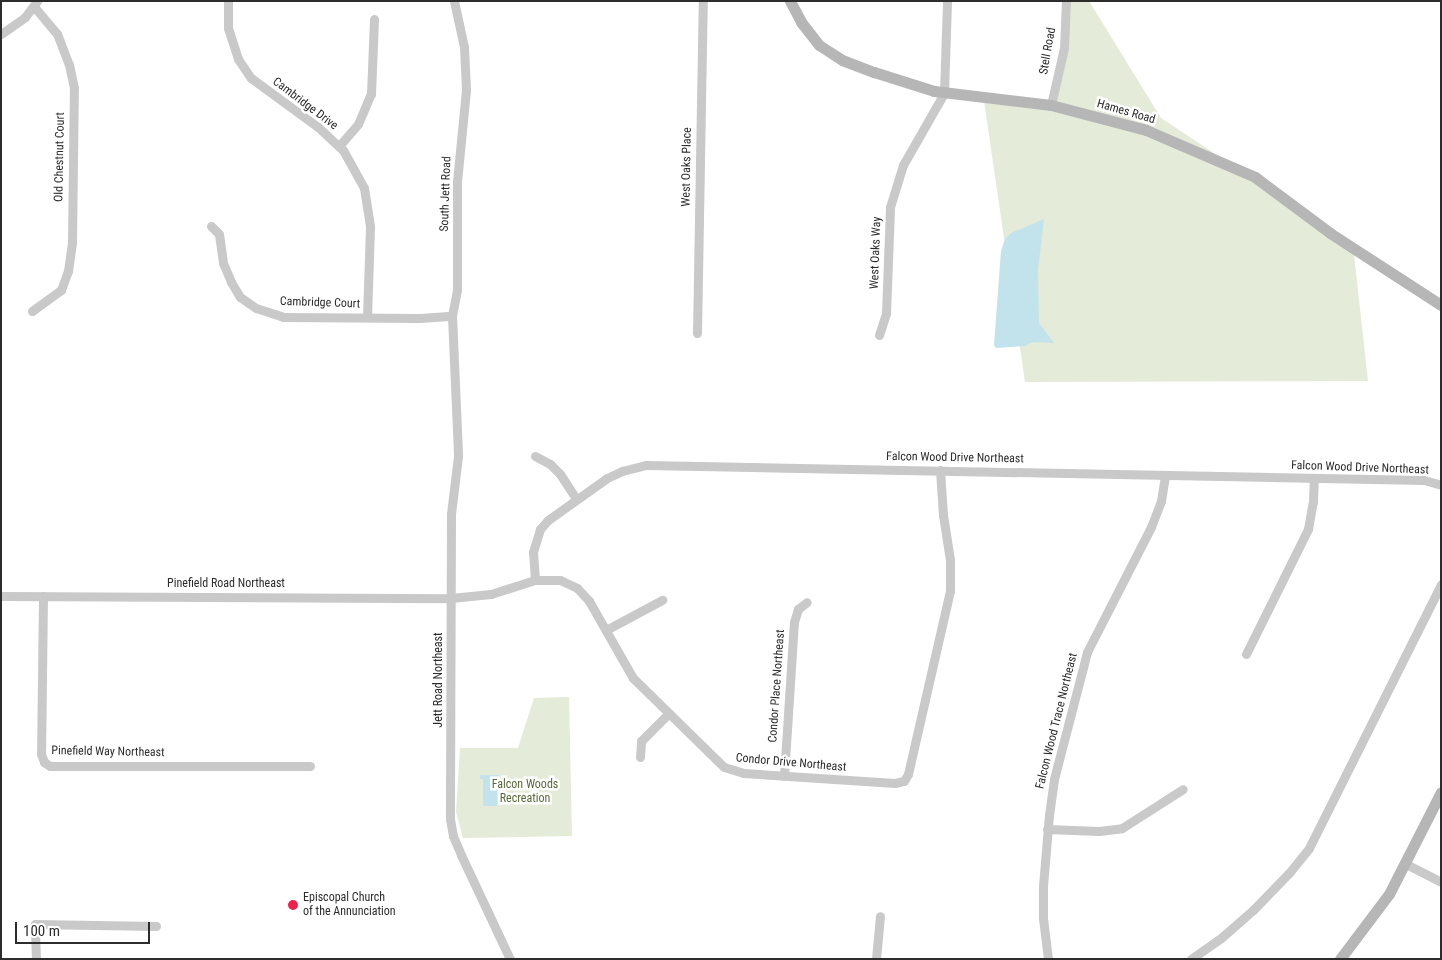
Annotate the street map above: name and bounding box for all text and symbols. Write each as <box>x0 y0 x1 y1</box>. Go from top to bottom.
street label: Stell Road <box>1037 26 1059 76</box>
street label: Cambridge Drive <box>269 75 341 133</box>
street label: Hames Road <box>1095 97 1157 127</box>
street label: Old Chestnut Court <box>52 112 68 202</box>
street label: West Oaks Place <box>679 127 695 207</box>
street label: South Jett Road <box>437 156 455 232</box>
street label: West Oaks Way <box>868 216 884 290</box>
street label: Cambridge Court <box>280 294 360 312</box>
street label: Falcon Wood Drive Northeast <box>886 450 1024 466</box>
street label: Falcon Wood Drive Northeast <box>1291 458 1429 478</box>
street label: Pinefield Road Northeast <box>167 577 285 591</box>
street label: Condor Place Northeast <box>766 629 788 743</box>
street label: Jett Road Northeast <box>432 632 446 728</box>
street label: Falcon Wood Trace Northeast <box>1033 651 1081 791</box>
street label: Pinefield Way Northeast <box>51 744 165 760</box>
street label: Condor Drive Northeast <box>735 751 847 775</box>
park label: Falcon Woods Recreation <box>492 778 558 806</box>
place label: Episcopal Church of the Annunciation <box>303 891 396 919</box>
marker: Episcopal Church of the Annunciation <box>287 899 299 911</box>
scale bar <box>18 912 152 944</box>
text: 100 m <box>23 922 60 940</box>

